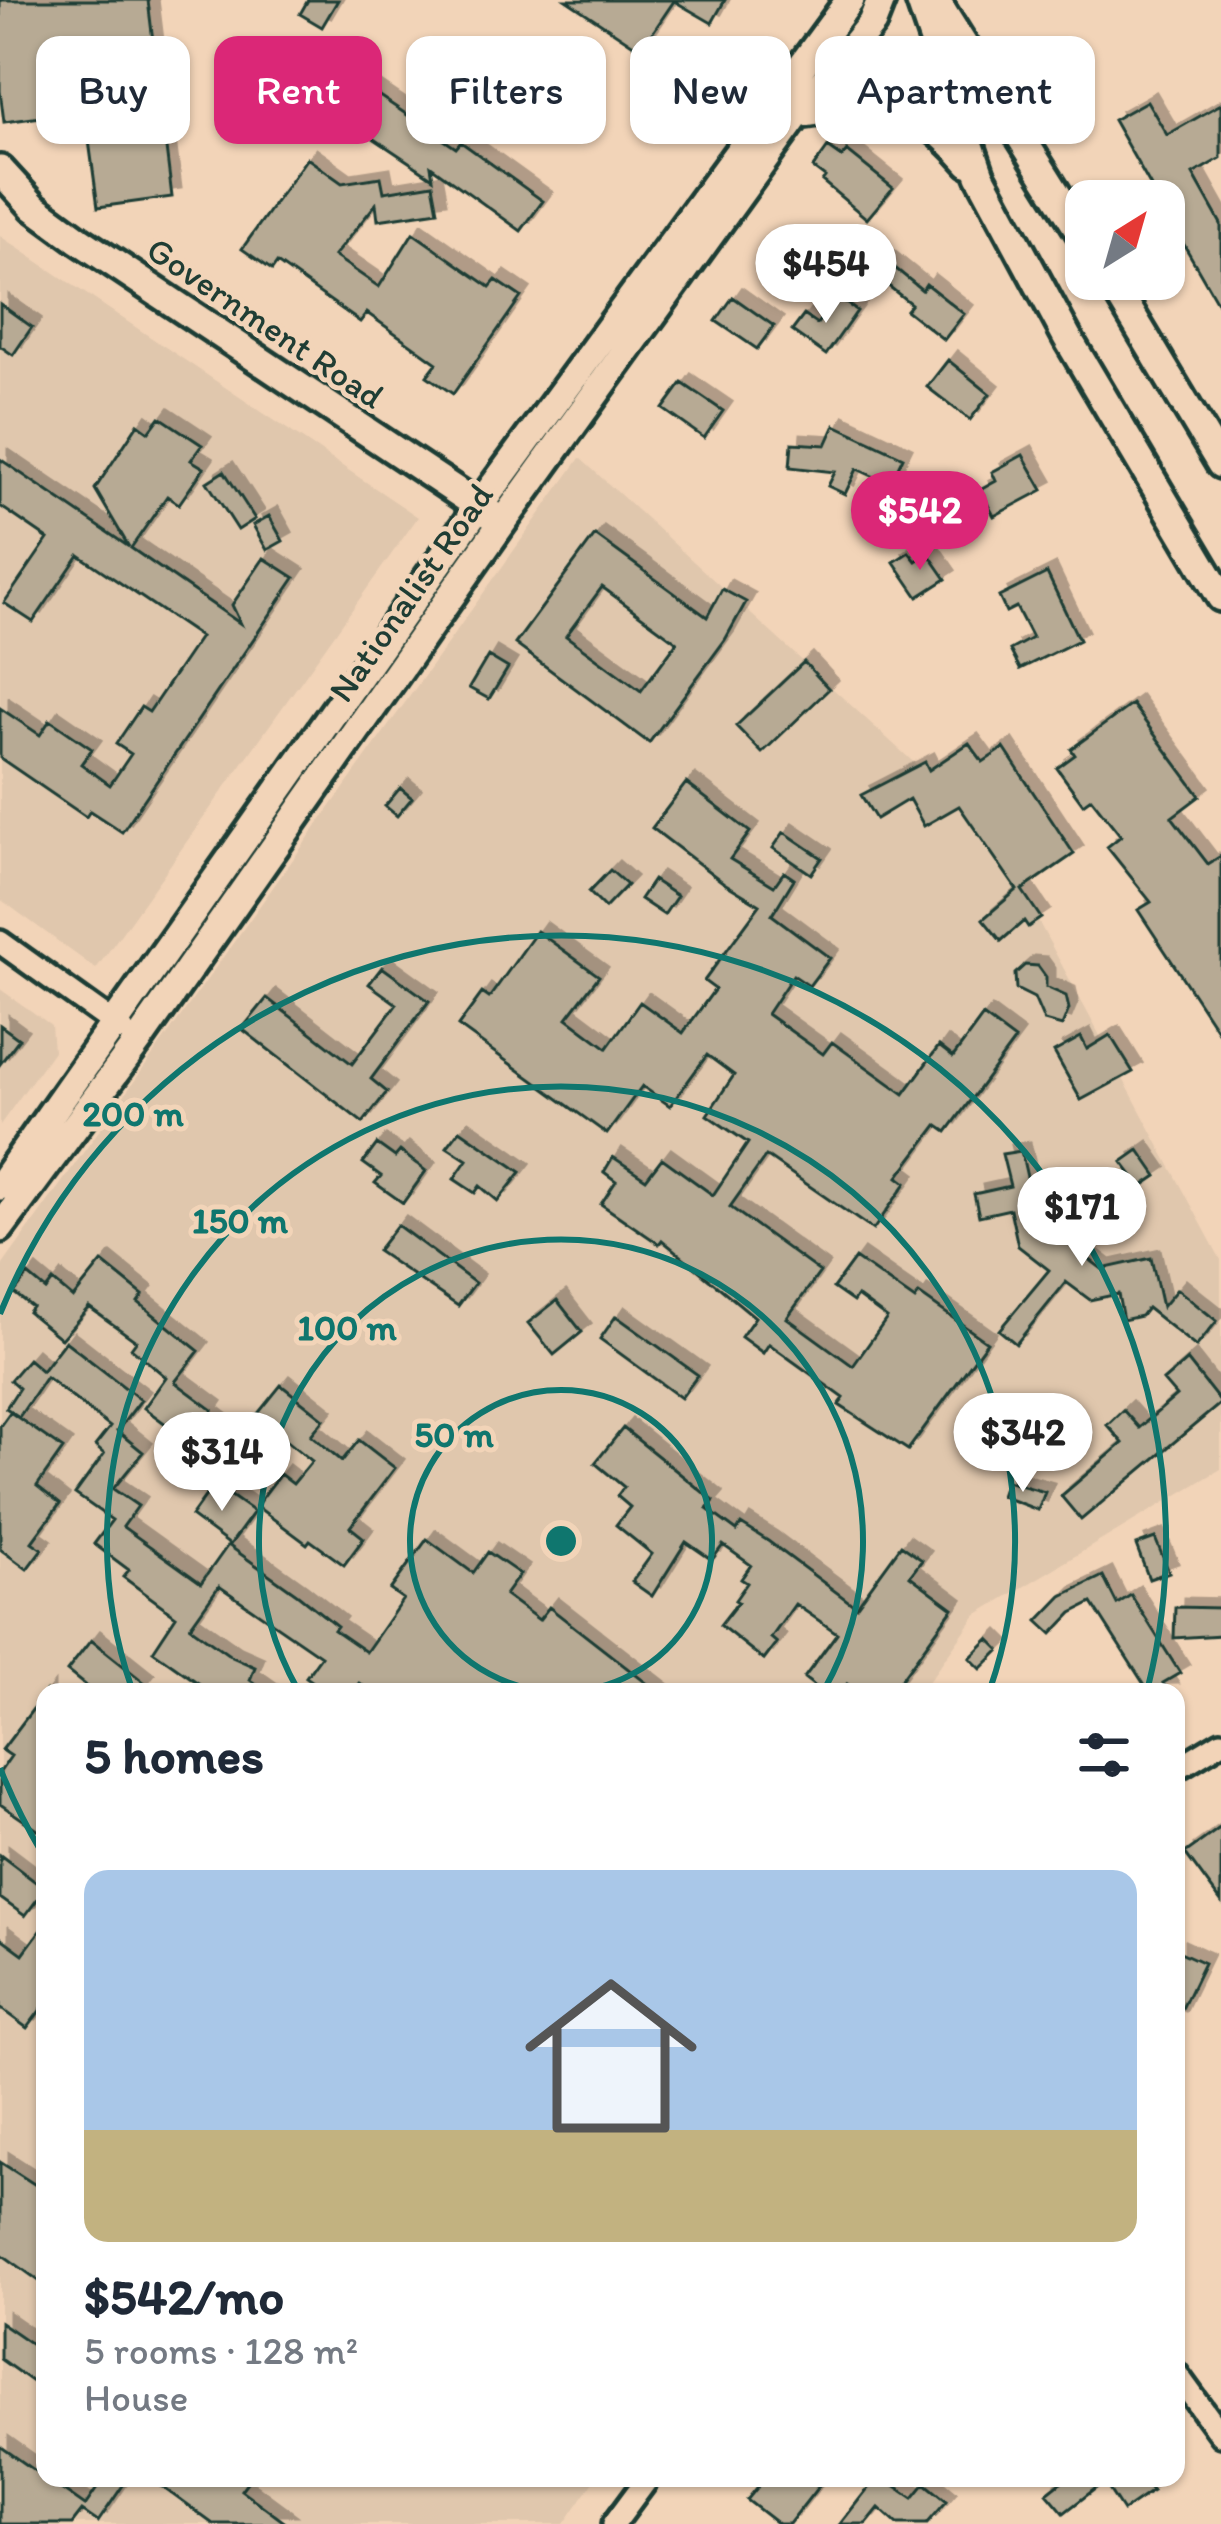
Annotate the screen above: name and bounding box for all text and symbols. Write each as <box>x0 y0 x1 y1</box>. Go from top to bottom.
chip: Buy <box>36 36 190 144</box>
chip: Rent <box>214 36 382 144</box>
chip: Filters <box>406 36 606 144</box>
chip: New <box>630 36 791 144</box>
chip: Apartment <box>815 36 1095 144</box>
north arrow <box>1065 180 1185 300</box>
map controls <box>1065 180 1185 300</box>
pin: $454 <box>755 224 897 326</box>
street label: Government Road <box>139 227 393 418</box>
text: $454 <box>782 239 870 286</box>
pin: $542 <box>849 471 991 573</box>
street label: Nationalist Road <box>319 474 502 710</box>
text: $542 <box>878 486 962 533</box>
text: 200 m <box>82 1092 185 1135</box>
pin: $171 <box>1011 1167 1153 1269</box>
text: $171 <box>1044 1182 1120 1229</box>
text: 150 m <box>192 1199 289 1242</box>
text: 100 m <box>297 1306 397 1349</box>
pin: $342 <box>952 1393 1094 1495</box>
text: $342 <box>981 1408 1065 1455</box>
pin: $314 <box>151 1412 293 1514</box>
text: 50 m <box>414 1413 494 1456</box>
text: $314 <box>181 1427 263 1474</box>
centre of rings <box>540 1520 582 1562</box>
icon: filters <box>1071 1722 1137 1788</box>
text: 5 homes <box>84 1725 264 1786</box>
icon: home <box>503 1948 719 2164</box>
text: $542/mo <box>84 2266 284 2327</box>
text: 5 rooms · 128 m² <box>84 2327 358 2374</box>
text: House <box>84 2374 188 2421</box>

